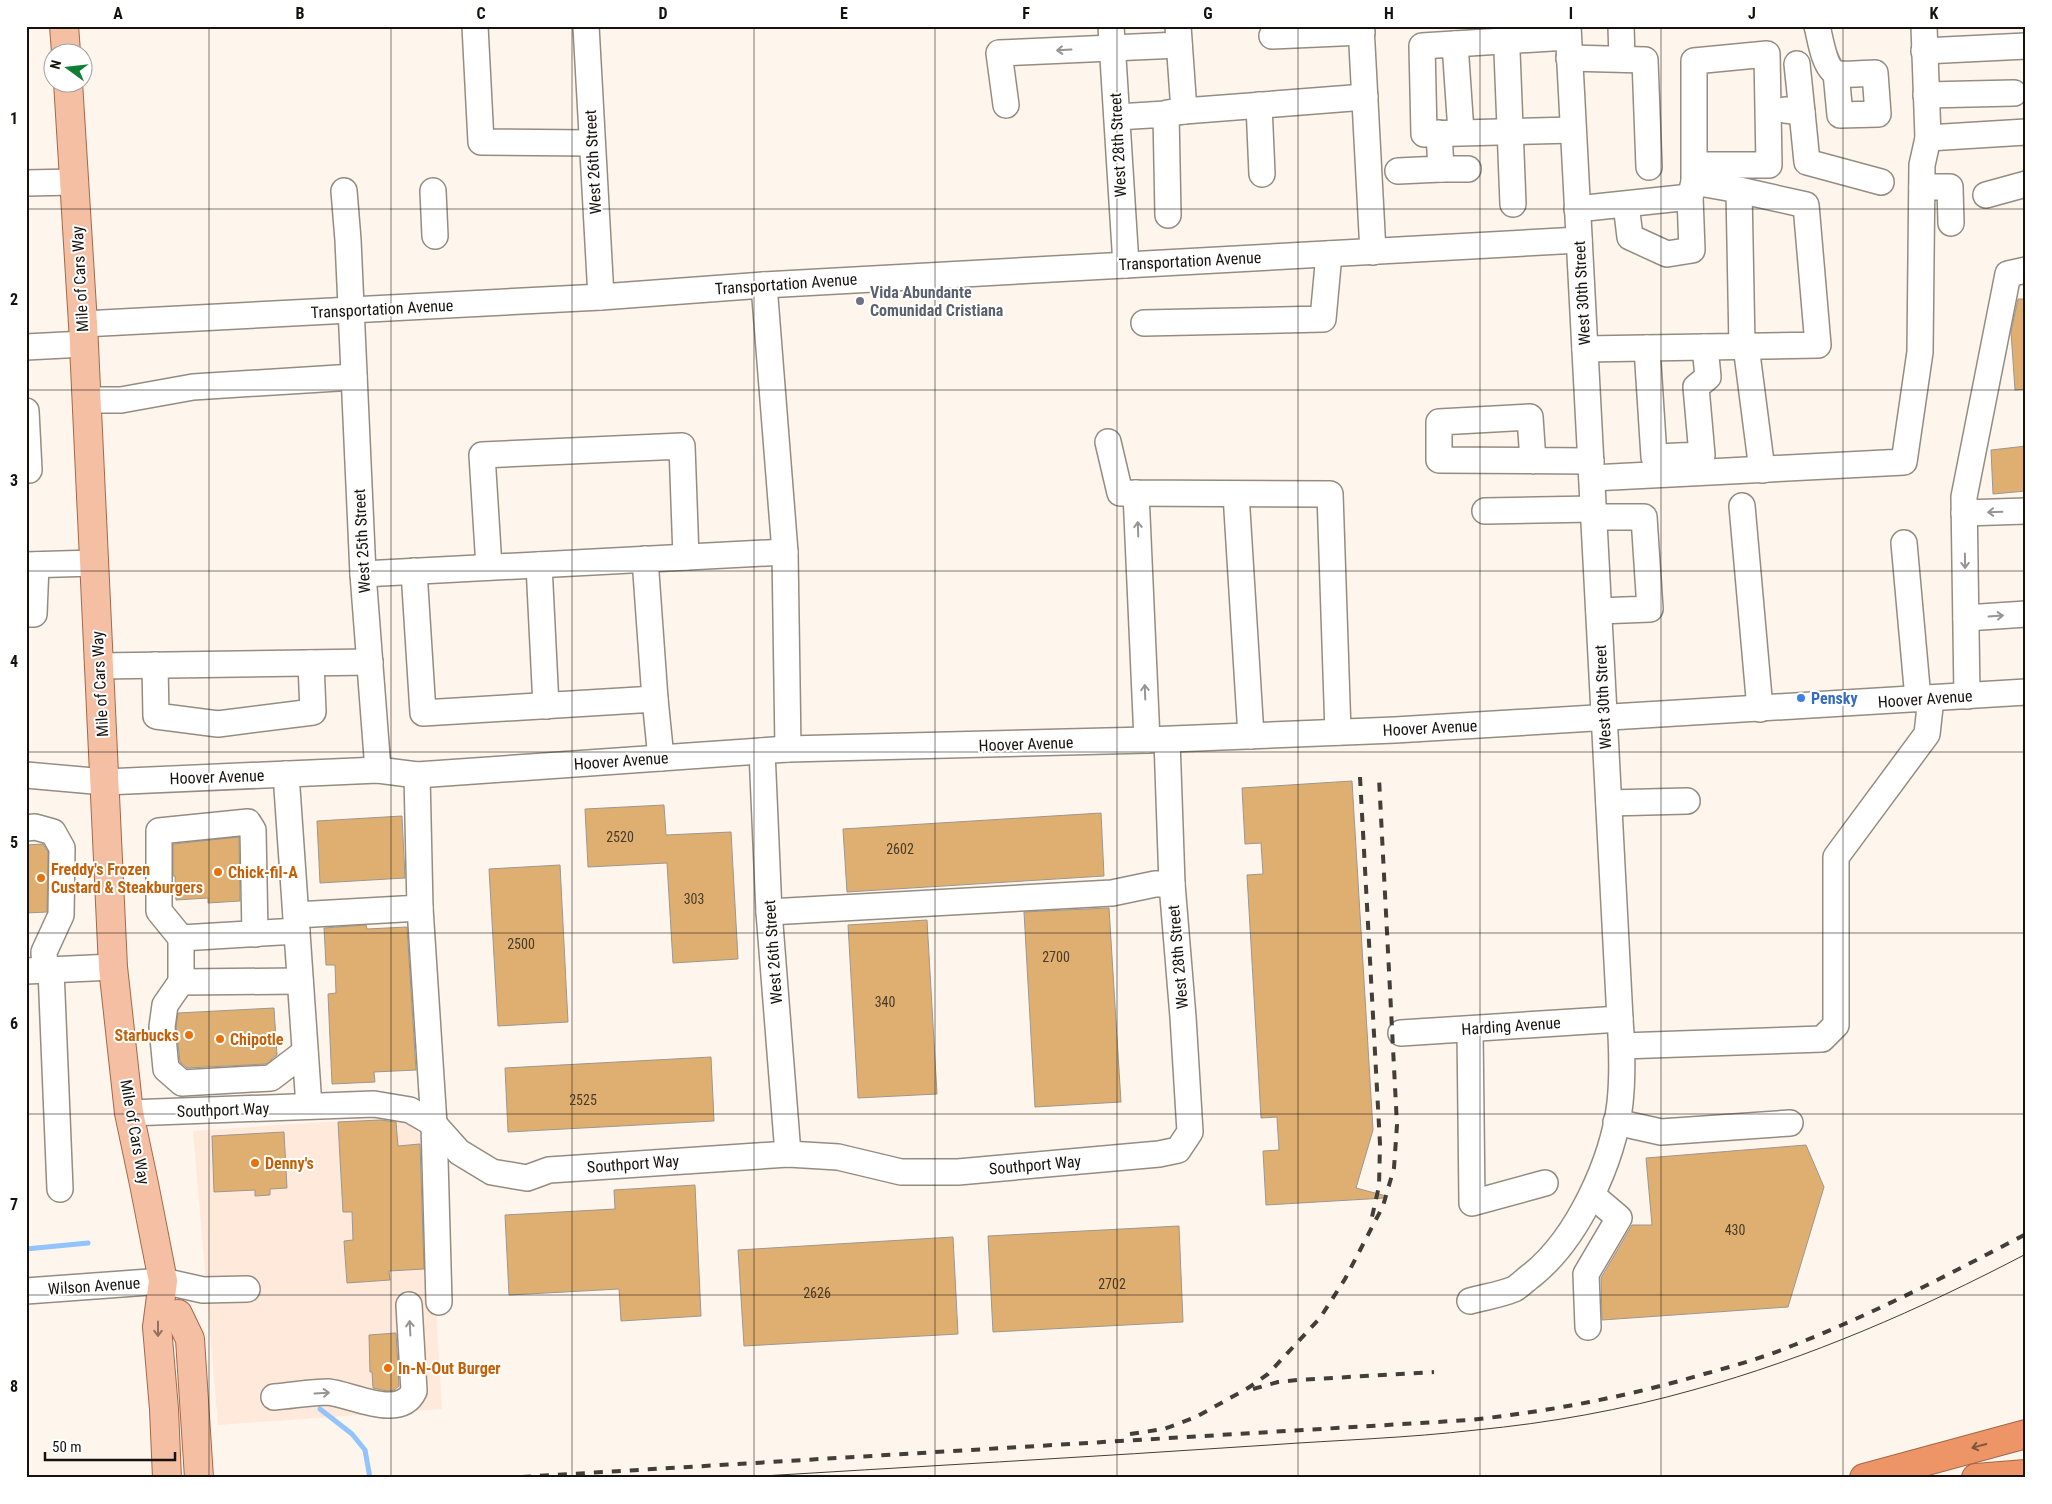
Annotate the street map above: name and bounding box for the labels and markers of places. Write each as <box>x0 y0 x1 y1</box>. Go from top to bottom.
place label: Vida Abundante Comunidad Cristiana <box>870 283 1004 320</box>
marker: Vida Abundante Comunidad Cristiana <box>854 295 866 307</box>
place label: Pensky <box>1811 689 1858 708</box>
marker: Pensky <box>1795 692 1807 704</box>
place label: Freddy's Frozen Custard & Steakburgers <box>51 860 203 897</box>
place label: Chick-fil-A <box>228 863 298 882</box>
marker: Chick-fil-A <box>212 866 224 878</box>
marker: Freddy's Frozen Custard & Steakburgers <box>35 872 47 884</box>
place label: Starbucks <box>115 1026 179 1045</box>
marker: Starbucks <box>183 1029 195 1041</box>
place label: Chipotle <box>230 1030 284 1049</box>
marker: Chipotle <box>214 1033 226 1045</box>
place label: Denny's <box>265 1154 314 1173</box>
marker: Denny's <box>249 1157 261 1169</box>
place label: In-N-Out Burger <box>398 1359 501 1378</box>
marker: In-N-Out Burger <box>382 1362 394 1374</box>

